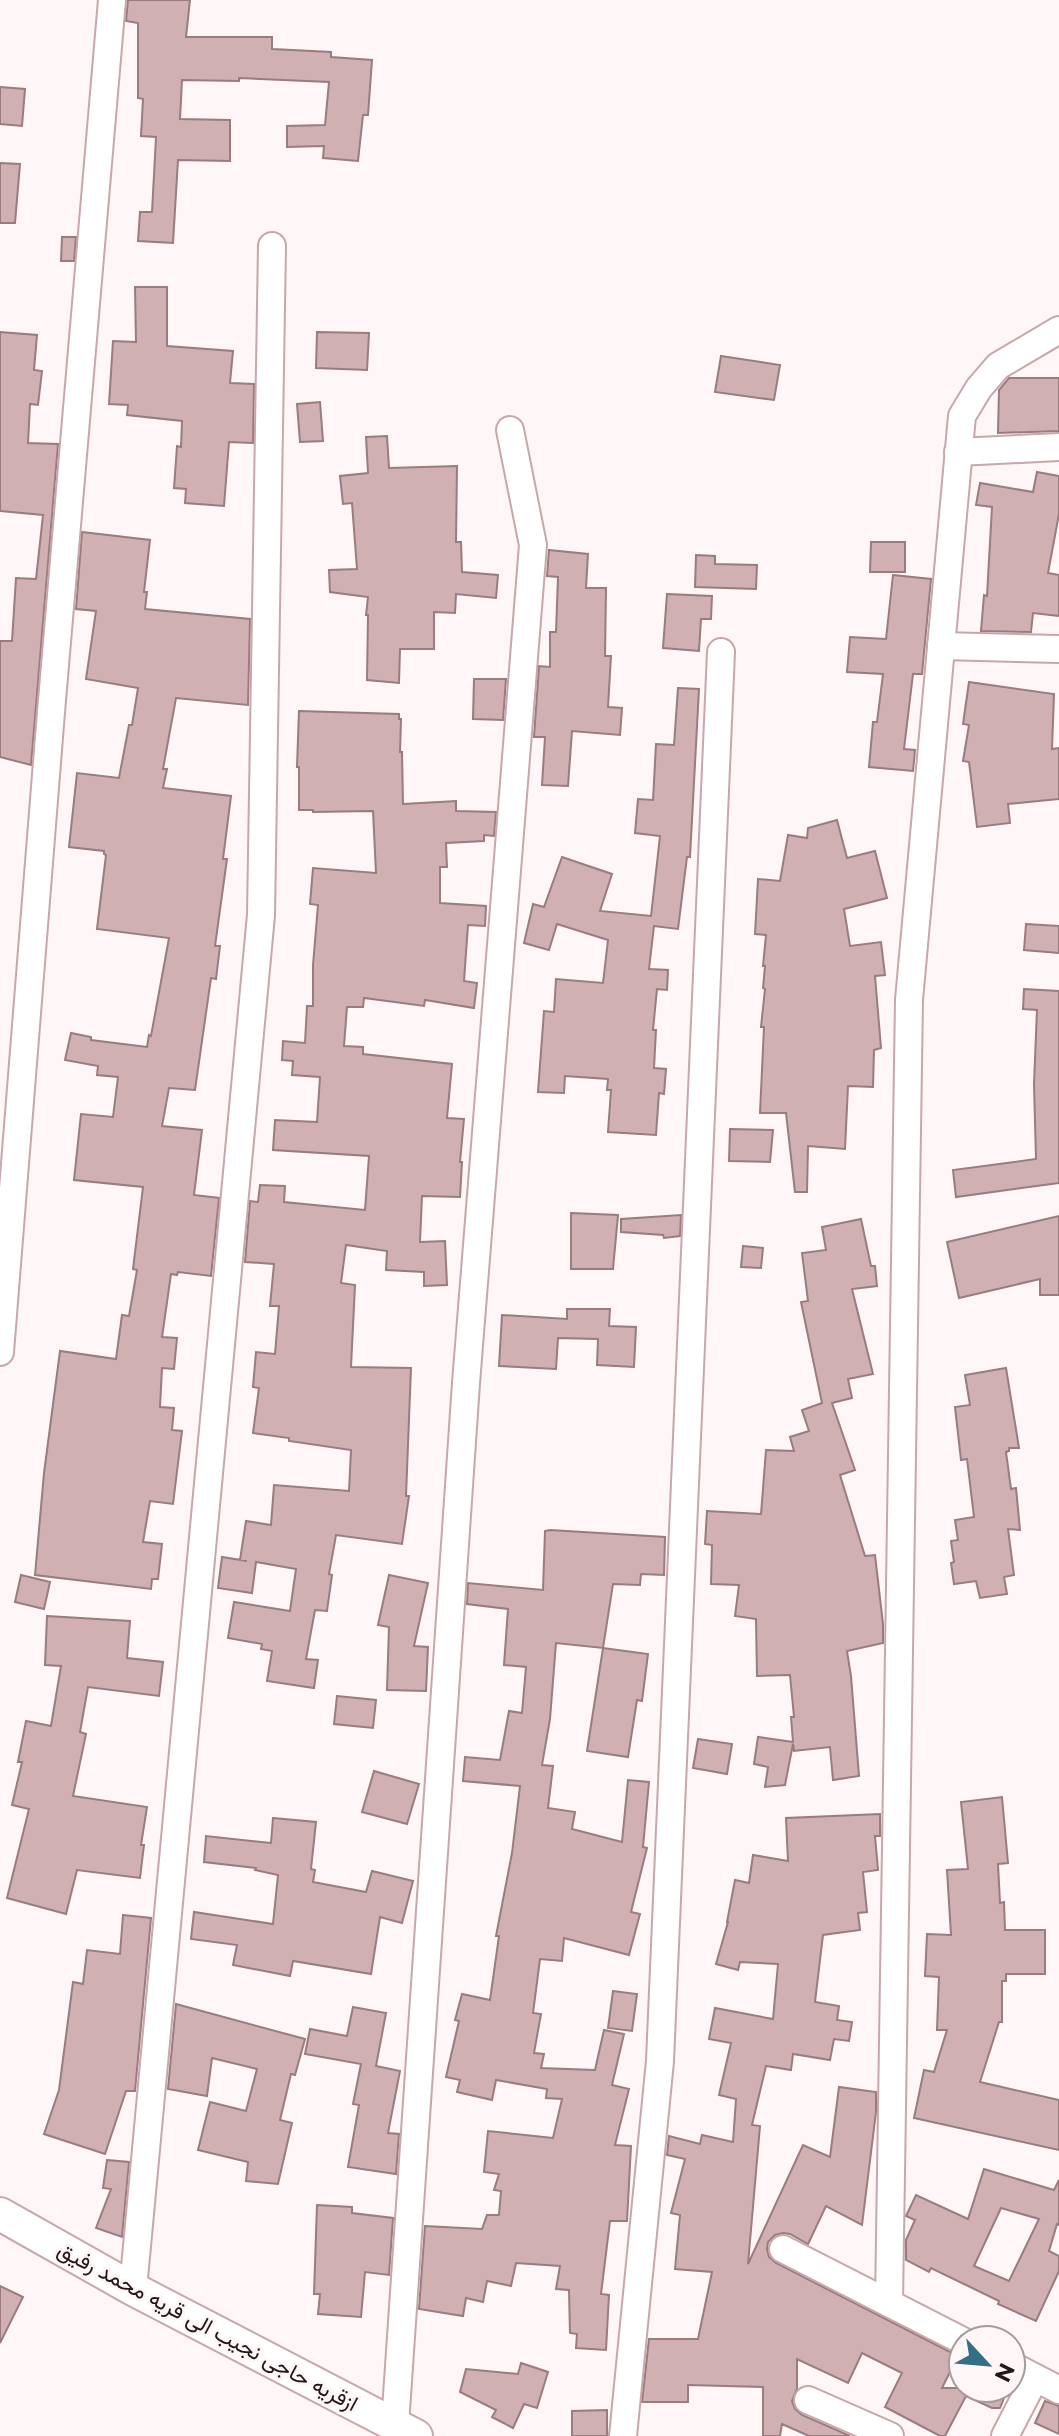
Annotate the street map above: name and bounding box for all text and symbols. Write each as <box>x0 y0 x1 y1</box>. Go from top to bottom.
street label: ازقریه حاجی نجیب الی قریه محمد رفیق <box>53 2236 363 2417</box>
north arrow <box>947 2324 1027 2404</box>
text: N <box>988 2359 1021 2386</box>

